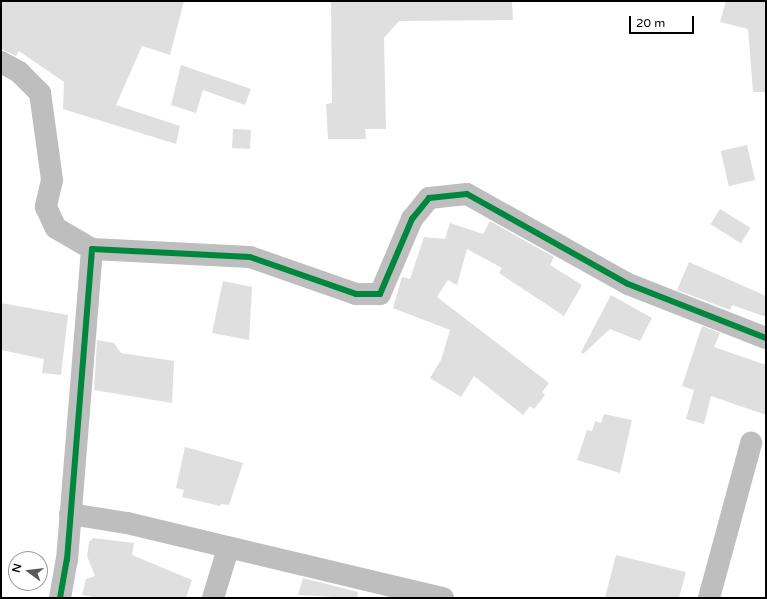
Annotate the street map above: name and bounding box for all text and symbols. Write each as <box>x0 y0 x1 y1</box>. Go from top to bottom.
scale bar <box>631 8 696 34</box>
text: 20 m <box>636 16 665 30</box>
north arrow <box>8 551 48 591</box>
text: N <box>9 562 24 574</box>

